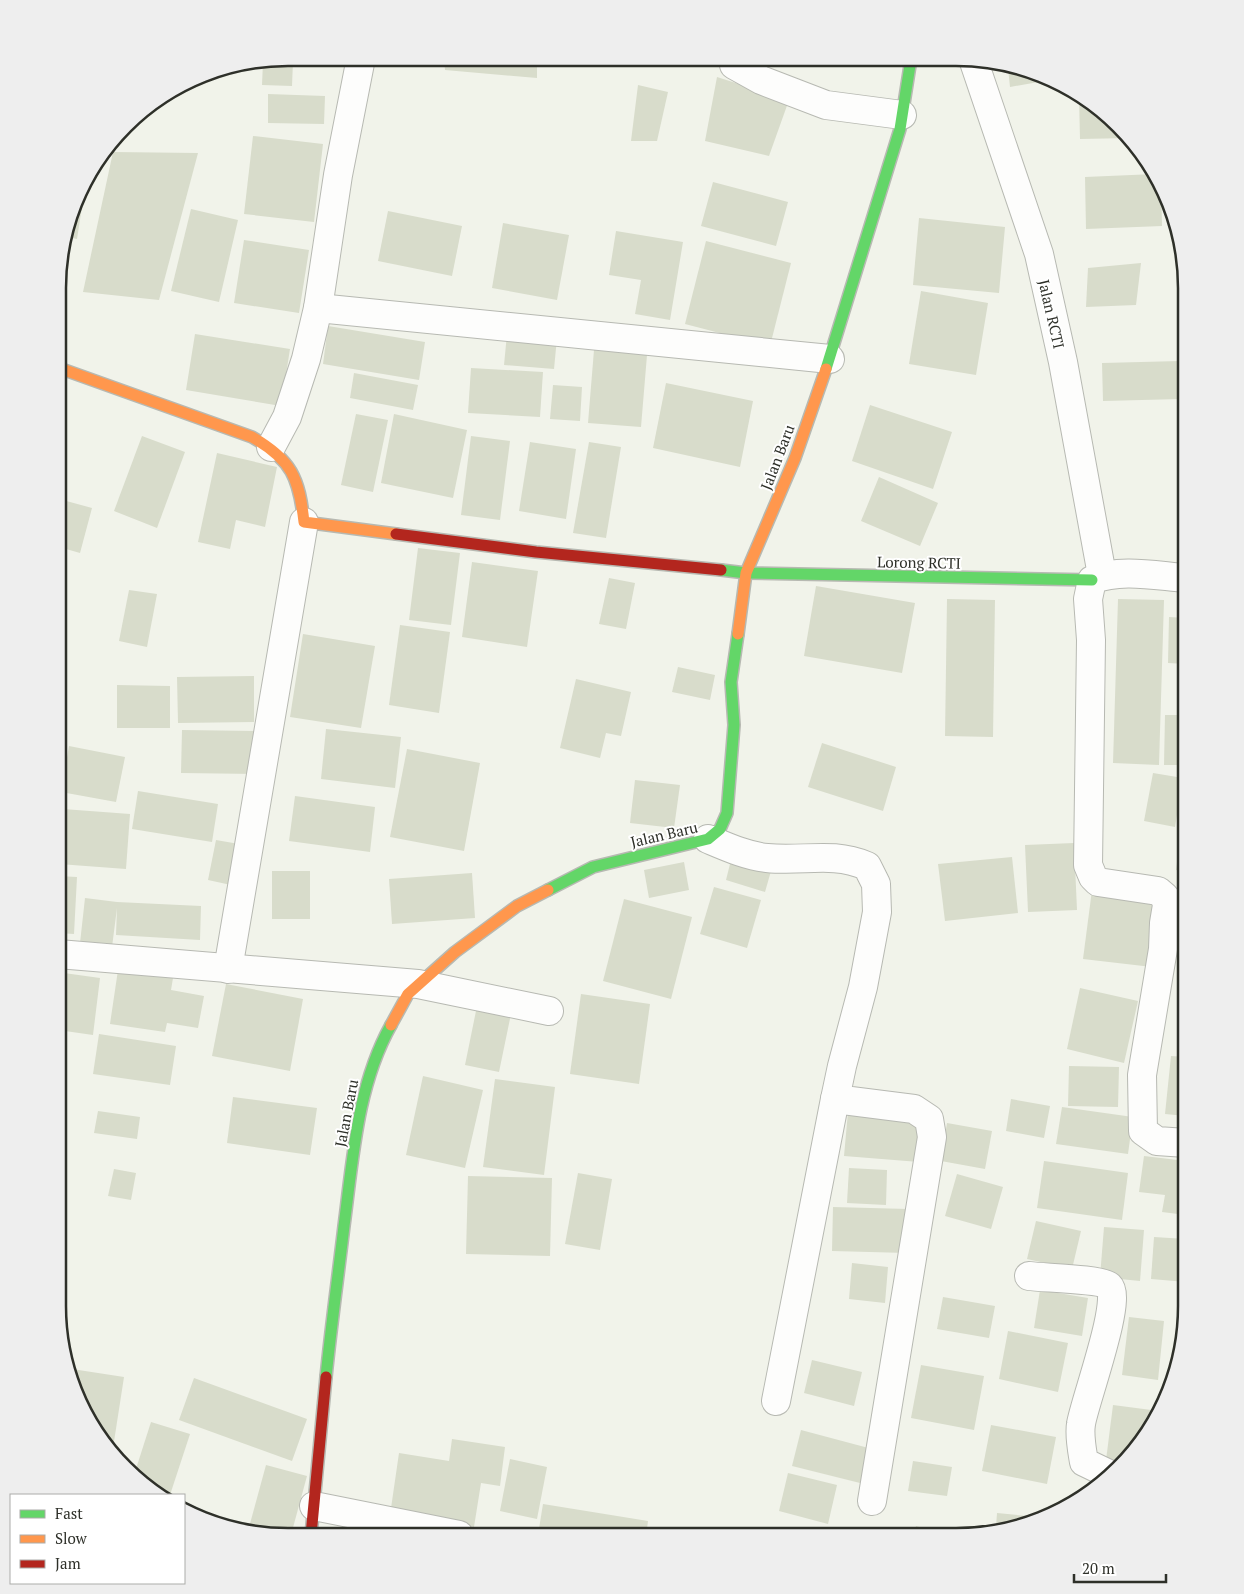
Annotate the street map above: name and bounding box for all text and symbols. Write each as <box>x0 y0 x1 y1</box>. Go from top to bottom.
street label: Jalan RCTI <box>1034 278 1070 350</box>
street label: Jalan Baru <box>755 421 799 493</box>
street label: Lorong RCTI <box>877 551 961 573</box>
street label: Jalan Baru <box>628 816 700 851</box>
street label: Jalan Baru <box>330 1077 362 1149</box>
legend <box>10 1494 185 1584</box>
text: Fast <box>55 1503 83 1523</box>
text: Slow <box>55 1528 88 1548</box>
scale bar <box>1074 1552 1166 1584</box>
text: Jam <box>55 1553 81 1573</box>
text: 20 m <box>1082 1558 1115 1578</box>

